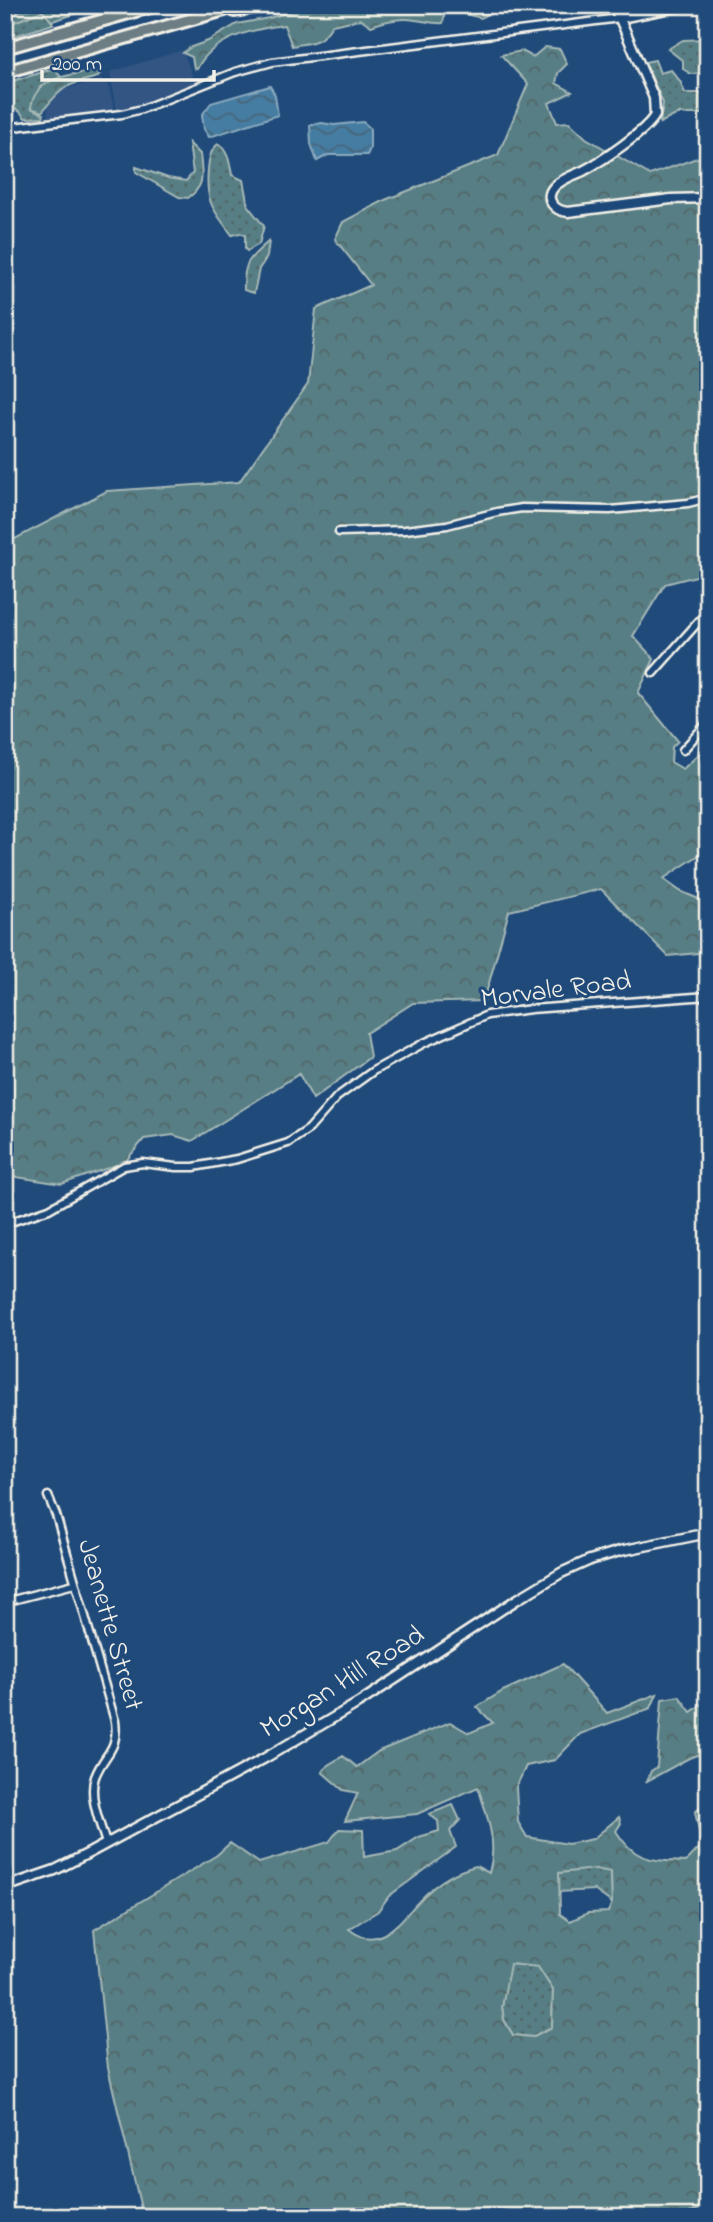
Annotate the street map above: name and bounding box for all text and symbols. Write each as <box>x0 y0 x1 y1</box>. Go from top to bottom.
scale bar <box>42 38 214 82</box>
text: 200 m <box>52 50 102 80</box>
street label: Morvale Road <box>478 961 634 1021</box>
street label: Jeanette Street <box>65 1534 153 1716</box>
street label: Morgan Hill Road <box>253 1616 434 1750</box>

